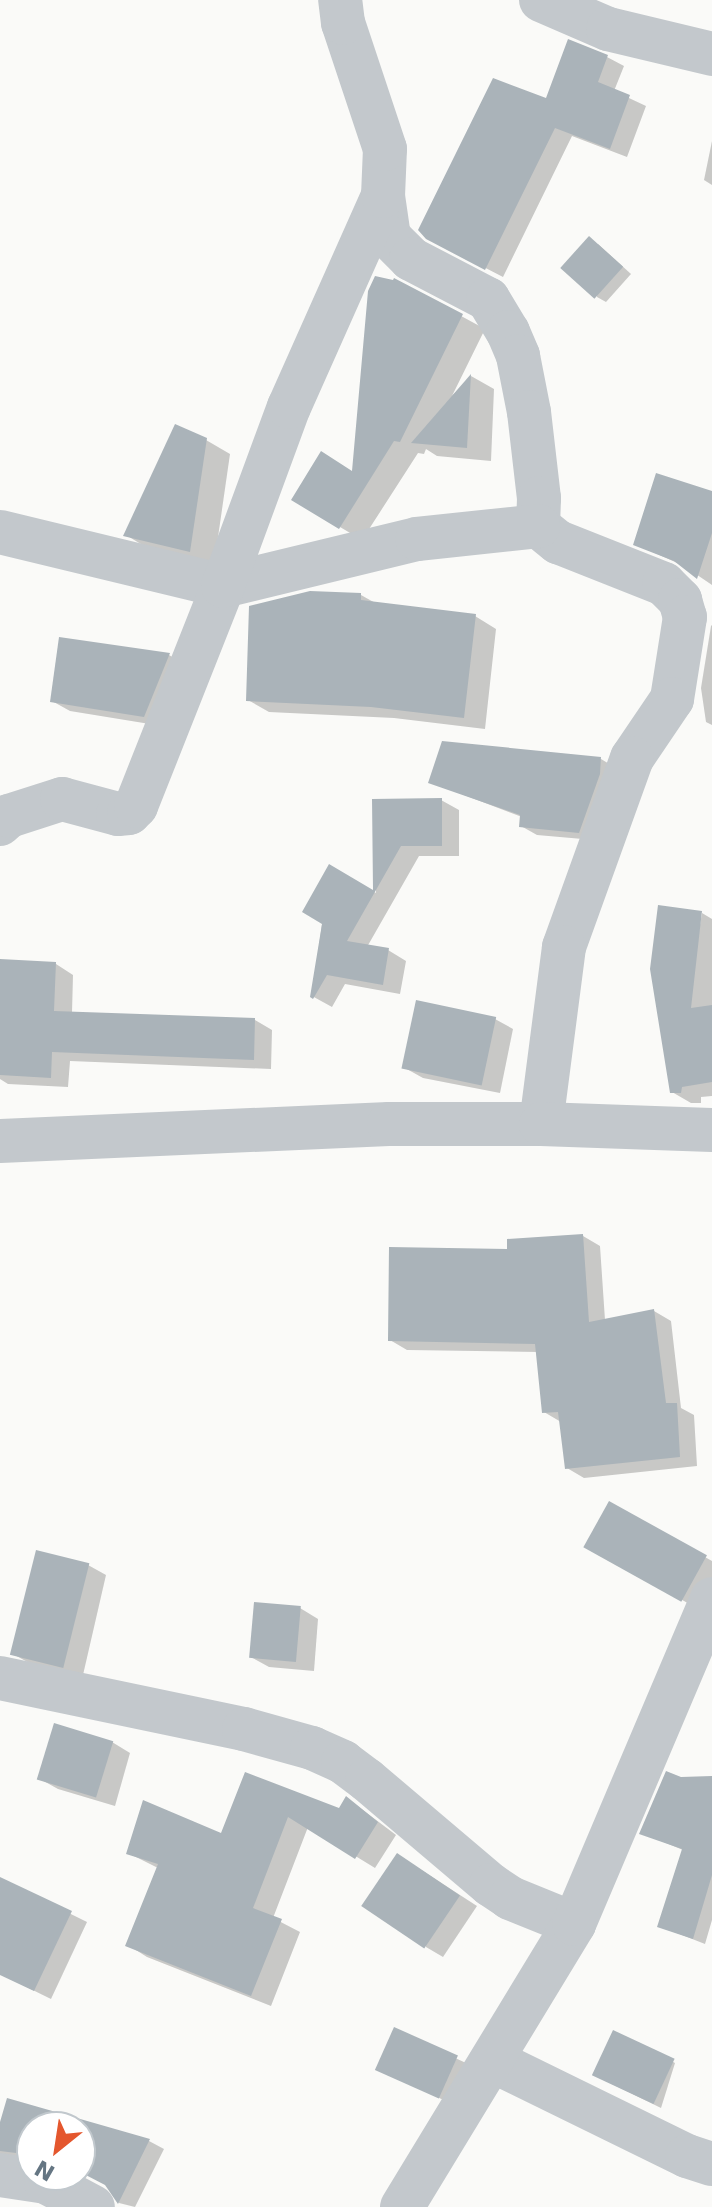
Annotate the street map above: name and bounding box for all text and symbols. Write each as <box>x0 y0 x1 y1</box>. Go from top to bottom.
north arrow <box>16 2111 96 2191</box>
text: N <box>31 2155 59 2186</box>

